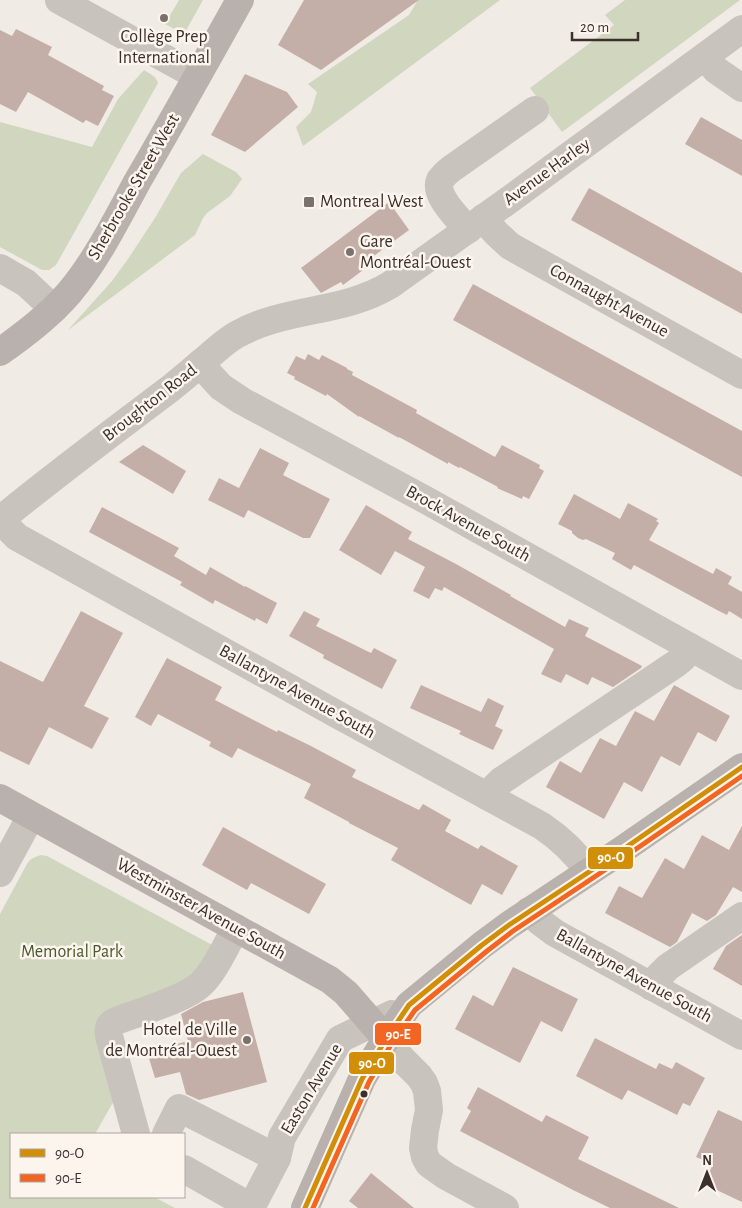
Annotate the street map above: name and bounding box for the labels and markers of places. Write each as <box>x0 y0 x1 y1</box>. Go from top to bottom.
marker: Collège Prep International <box>158 12 170 24</box>
place label: Collège Prep International <box>118 28 210 67</box>
place label: Montreal West <box>320 193 424 211</box>
marker: Montreal West <box>302 195 316 209</box>
place label: Gare Montréal-Ouest <box>360 233 471 272</box>
marker: Gare Montréal-Ouest <box>344 246 356 258</box>
place label: Hotel de Ville de Montréal-Ouest <box>105 1021 237 1060</box>
marker: Hotel de Ville de Montréal-Ouest <box>241 1034 253 1046</box>
unlabelled marker <box>359 1089 369 1099</box>

